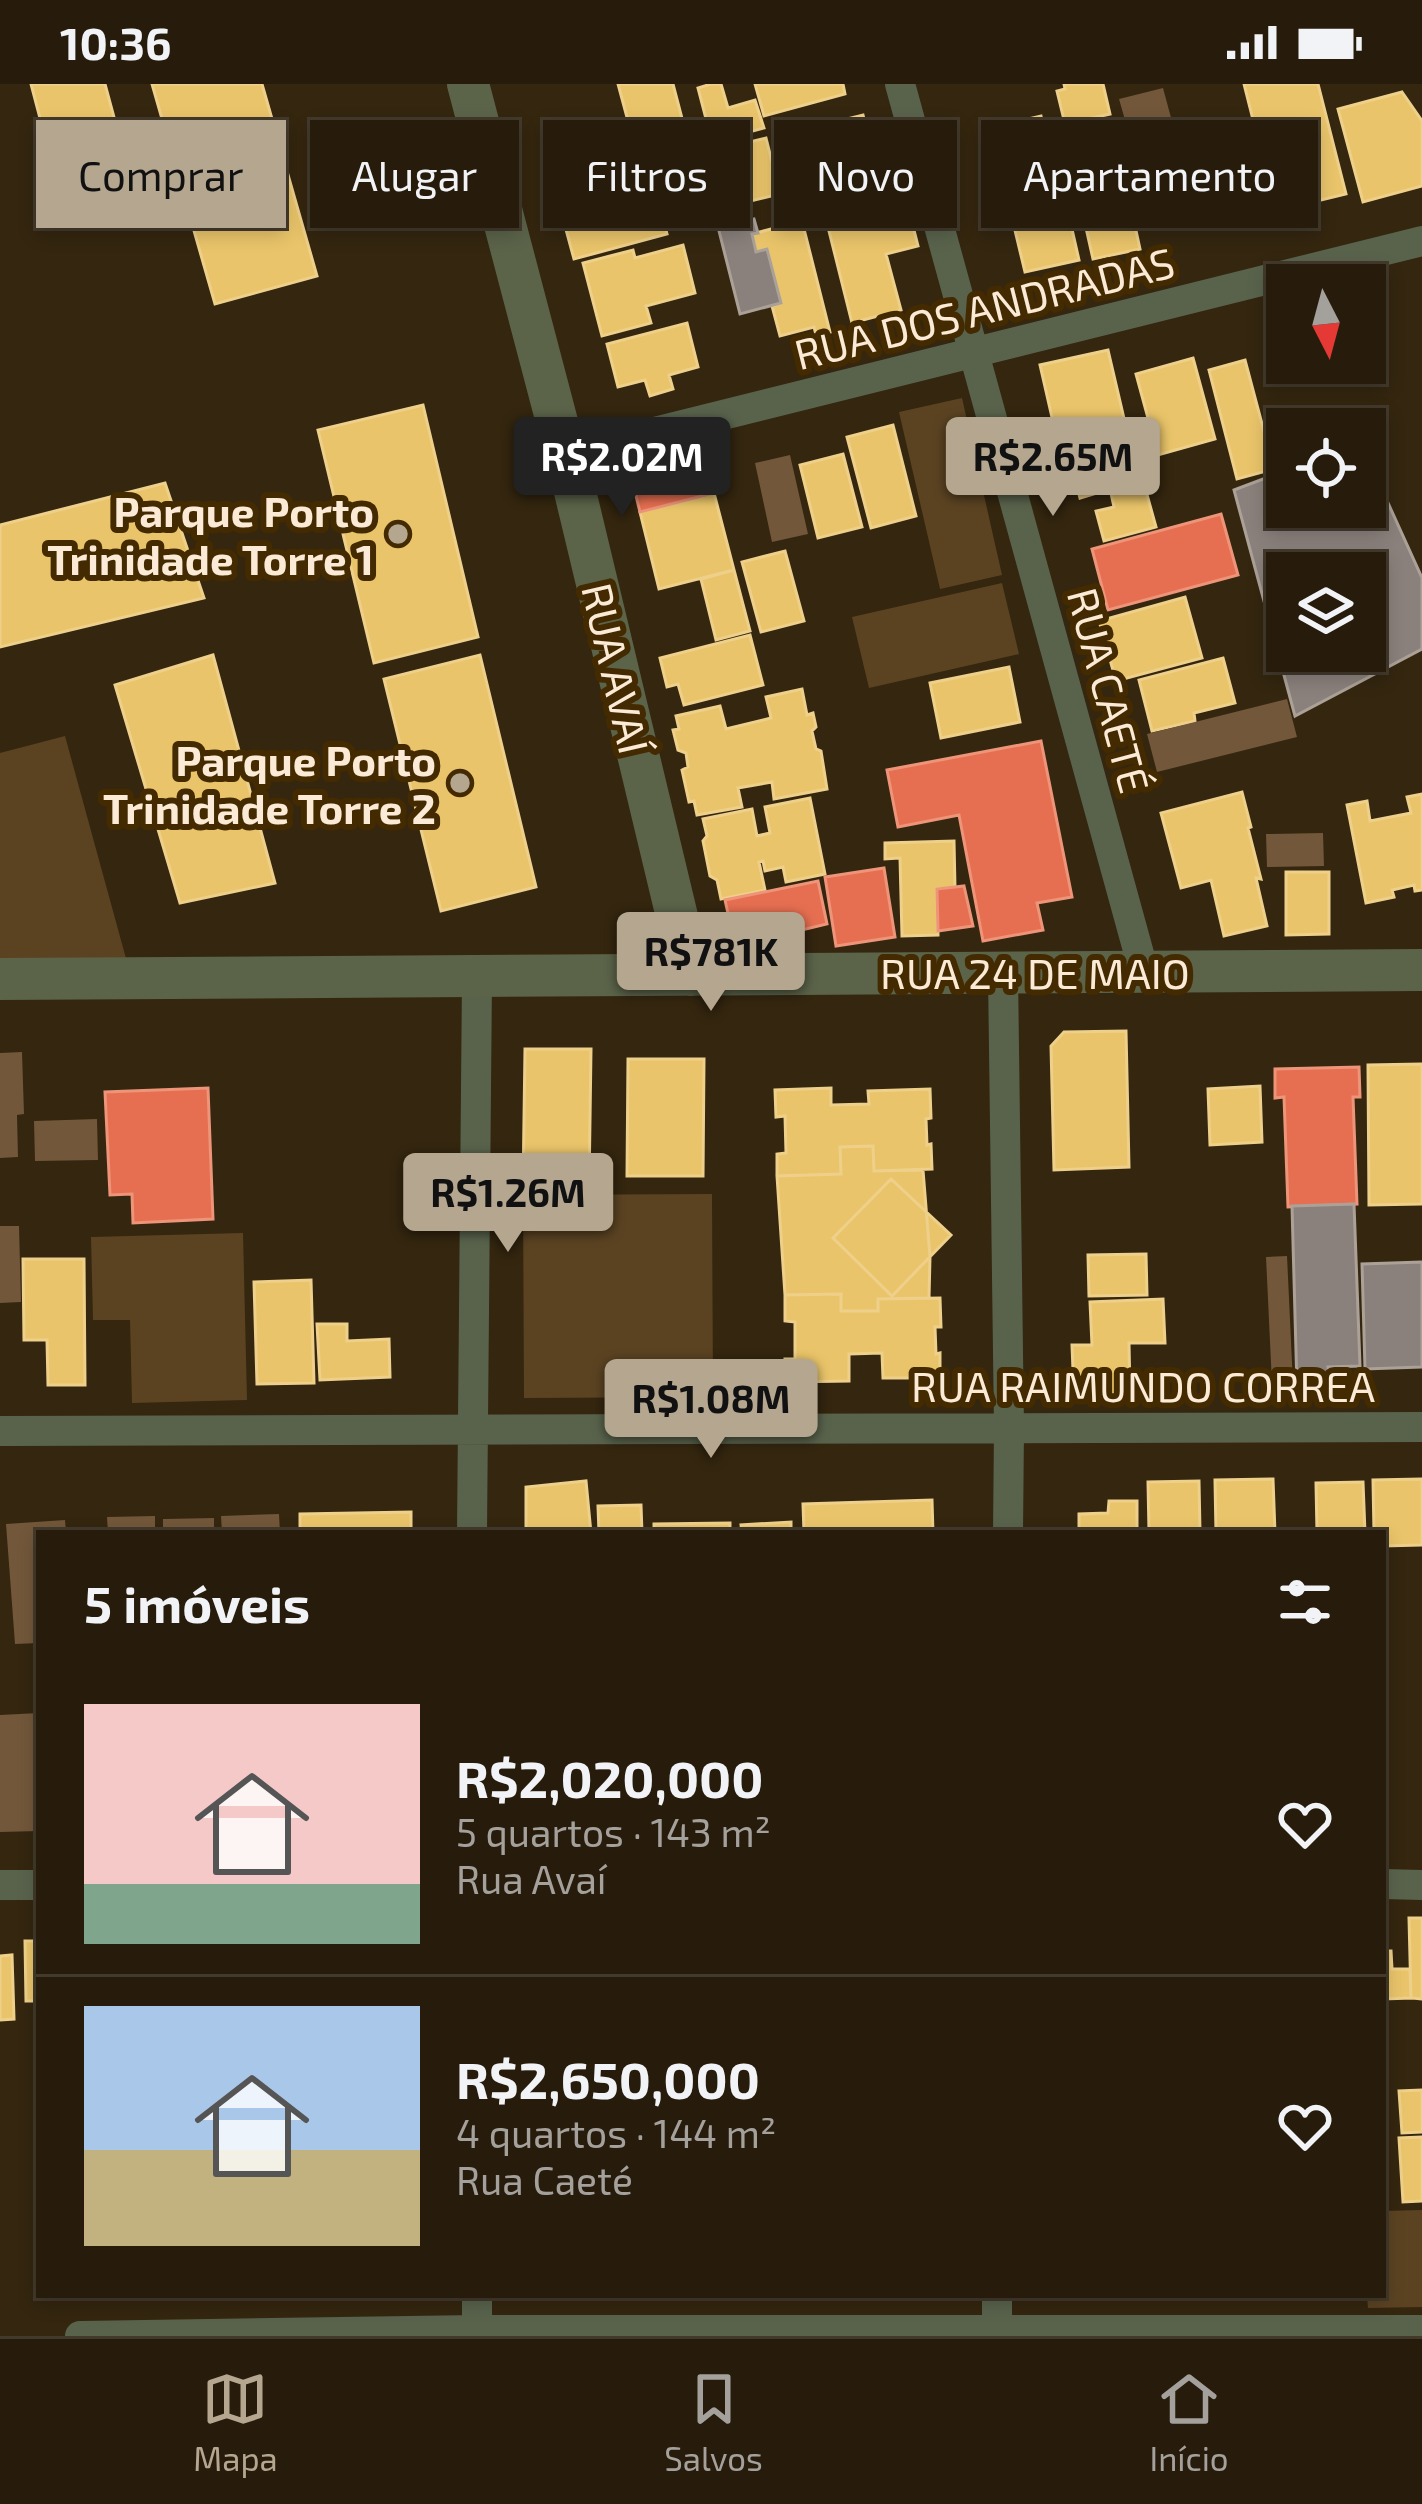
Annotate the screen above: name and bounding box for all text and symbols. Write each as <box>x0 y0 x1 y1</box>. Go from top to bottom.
text: 10:36 <box>60 15 171 69</box>
chip: Comprar <box>36 120 286 228</box>
chip: Alugar <box>310 120 519 228</box>
chip: Filtros <box>543 120 750 228</box>
chip: Novo <box>774 120 957 228</box>
chip: Apartamento <box>981 120 1318 228</box>
street label: RUA DOS ANDRADAS <box>789 236 1179 378</box>
north arrow <box>1266 264 1386 384</box>
map controls <box>1266 264 1386 672</box>
button: locate <box>1266 408 1386 528</box>
pin: R$2.02M <box>511 417 733 519</box>
pin: R$2.65M <box>942 417 1164 519</box>
text: R$2.02M <box>541 432 703 479</box>
text: R$2.65M <box>973 432 1133 479</box>
place label: Parque Porto Trinidade Torre 1 <box>47 485 374 583</box>
marker: Parque Porto Trinidade Torre 1 <box>385 521 411 547</box>
button: layers <box>1266 552 1386 672</box>
street label: RUA AVAÍ <box>573 578 661 759</box>
street label: RUA CAETÉ <box>1059 582 1161 798</box>
place label: Parque Porto Trinidade Torre 2 <box>103 734 436 832</box>
marker: Parque Porto Trinidade Torre 2 <box>447 770 473 796</box>
pin: R$781K <box>613 912 809 1014</box>
text: R$781K <box>644 927 778 974</box>
street label: RUA 24 DE MAIO <box>880 947 1190 997</box>
pin: R$1.26M <box>397 1153 619 1255</box>
text: R$1.26M <box>430 1168 586 1215</box>
pin: R$1.08M <box>600 1359 822 1461</box>
street label: RUA RAIMUNDO CORREA <box>911 1360 1375 1410</box>
text: R$1.08M <box>632 1374 790 1421</box>
icon: filters <box>1272 1569 1338 1635</box>
text: 5 imóveis <box>84 1572 310 1633</box>
text: R$2,020,000 <box>456 1747 763 1808</box>
icon: home <box>180 1752 324 1896</box>
icon: heart <box>1272 1791 1338 1857</box>
text: 5 quartos · 143 m² <box>456 1808 771 1855</box>
text: Rua Avaí <box>456 1855 607 1902</box>
text: R$2,650,000 <box>456 2048 760 2109</box>
icon: home <box>180 2054 324 2198</box>
icon: heart <box>1272 2093 1338 2159</box>
text: 4 quartos · 144 m² <box>456 2109 776 2156</box>
text: Rua Caeté <box>456 2156 633 2203</box>
tab: Mapa <box>193 2366 278 2478</box>
tab: Salvos <box>664 2366 763 2478</box>
tab: Início <box>1150 2366 1229 2478</box>

